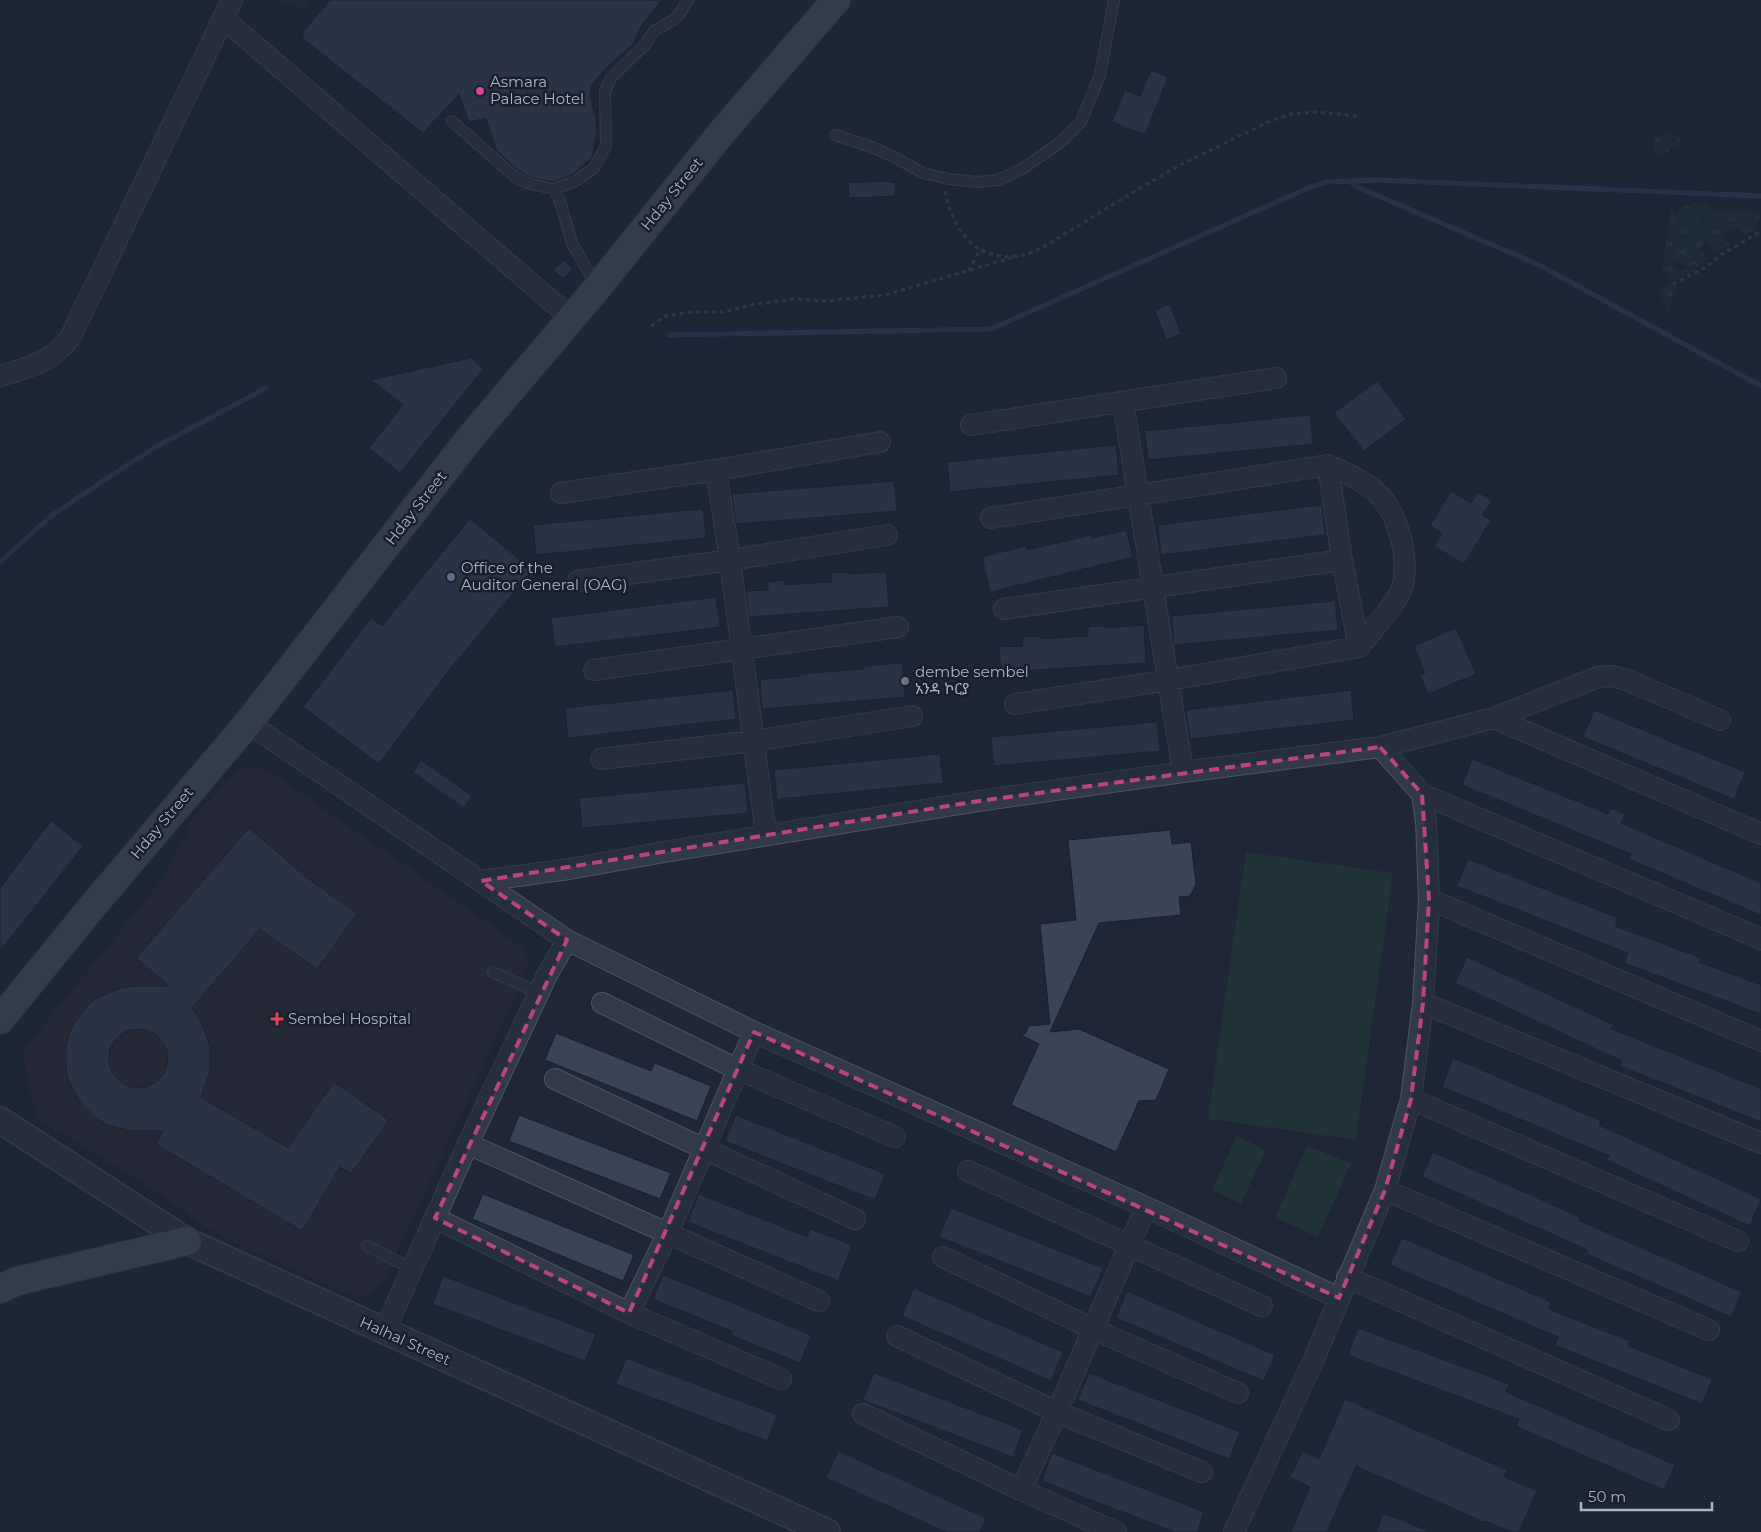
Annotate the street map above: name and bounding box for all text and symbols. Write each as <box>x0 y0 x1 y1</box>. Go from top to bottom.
place label: Asmara Palace Hotel <box>490 72 584 108</box>
marker: Asmara Palace Hotel <box>474 85 486 97</box>
street label: Hday Street <box>636 153 707 234</box>
street label: Hday Street <box>381 467 450 548</box>
place label: Office of the Auditor General (OAG) <box>461 558 628 594</box>
marker: Office of the Auditor General (OAG) <box>445 571 457 583</box>
place label: dembe sembel አንዳ ኮርያ <box>915 662 1029 698</box>
marker: dembe sembel አንዳ ኮርያ <box>899 675 911 687</box>
street label: Hday Street <box>126 783 197 863</box>
place label: Sembel Hospital <box>288 1009 411 1028</box>
marker: Sembel Hospital <box>270 1012 284 1026</box>
street label: Halhal Street <box>357 1312 454 1369</box>
scale bar <box>1581 1480 1712 1512</box>
text: 50 m <box>1588 1487 1626 1506</box>

